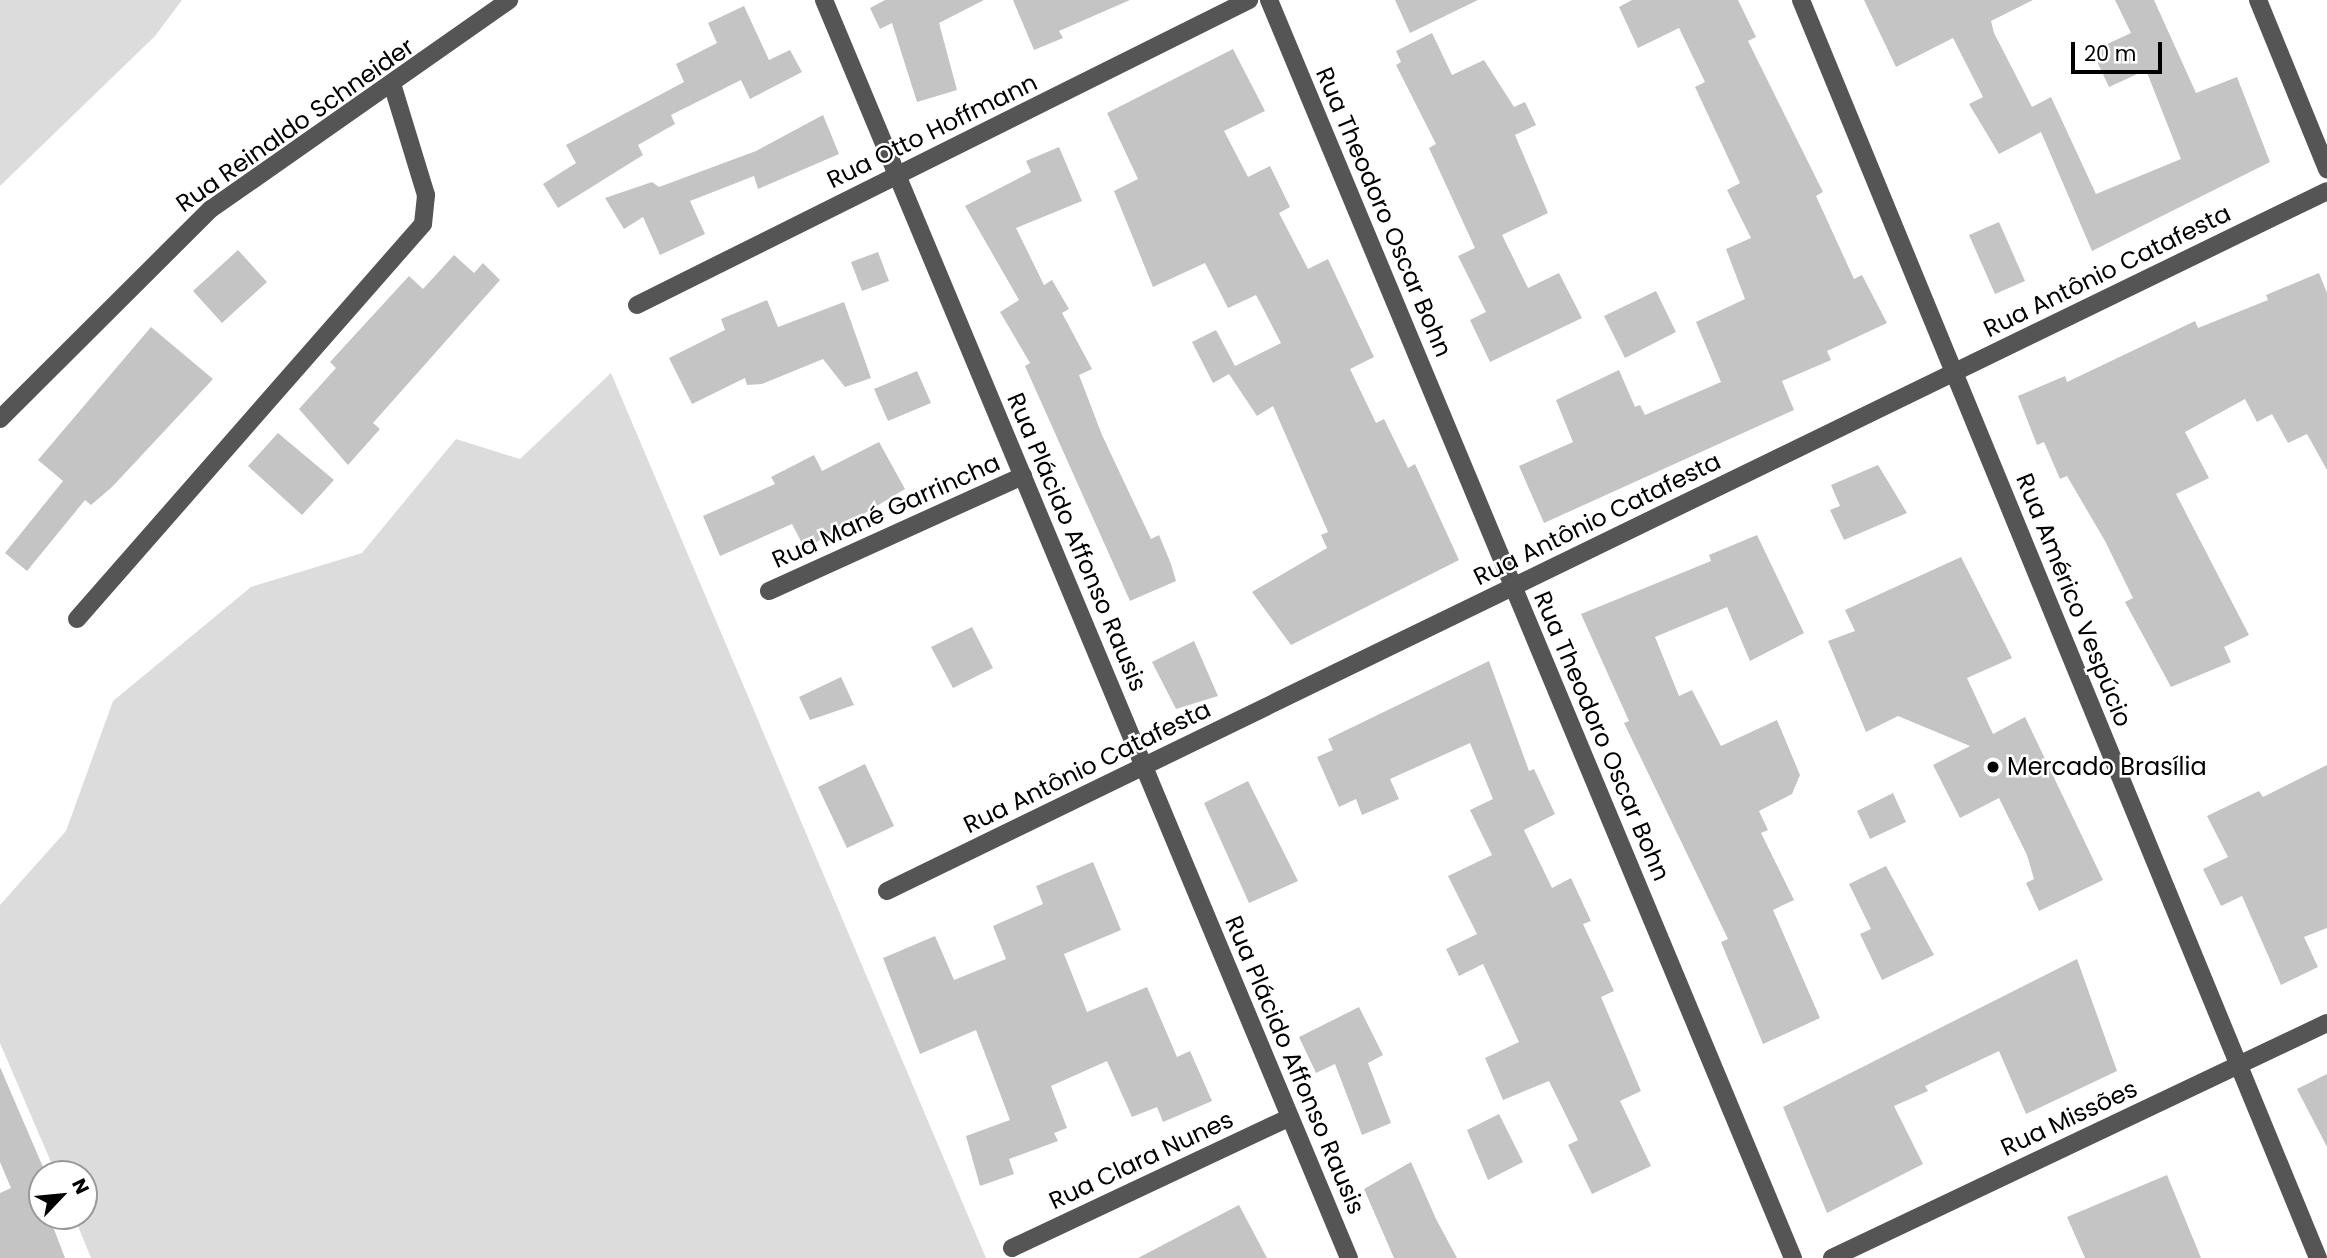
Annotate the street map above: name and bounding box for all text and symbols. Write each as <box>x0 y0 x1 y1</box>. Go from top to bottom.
scale bar <box>2075 28 2166 72</box>
street label: Rua Reinaldo Schneider <box>171 32 419 218</box>
text: 20 m <box>2084 39 2137 68</box>
street label: Rua Theodoro Oscar Bohn <box>1310 63 1458 361</box>
street label: Rua Otto Hoffmann <box>822 68 1042 194</box>
street label: Rua Antônio Catafesta <box>1979 199 2235 343</box>
street label: Rua Plácido Affonso Rausis <box>1001 389 1153 695</box>
street label: Rua Antônio Catafesta <box>1469 447 1725 591</box>
street label: Rua Mané Garrincha <box>768 448 1004 574</box>
street label: Rua Américo Vespúcio <box>2010 469 2138 731</box>
street label: Rua Theodoro Oscar Bohn <box>1528 587 1676 885</box>
street label: Rua Antônio Catafesta <box>959 695 1215 839</box>
place label: Mercado Brasília <box>2007 753 2207 781</box>
marker: Mercado Brasília <box>1985 759 2001 775</box>
street label: Rua Plácido Affonso Rausis <box>1219 912 1371 1218</box>
street label: Rua Missões <box>1996 1074 2142 1162</box>
street label: Rua Clara Nunes <box>1044 1105 1238 1215</box>
north arrow <box>28 1160 98 1230</box>
text: N <box>65 1174 96 1199</box>

